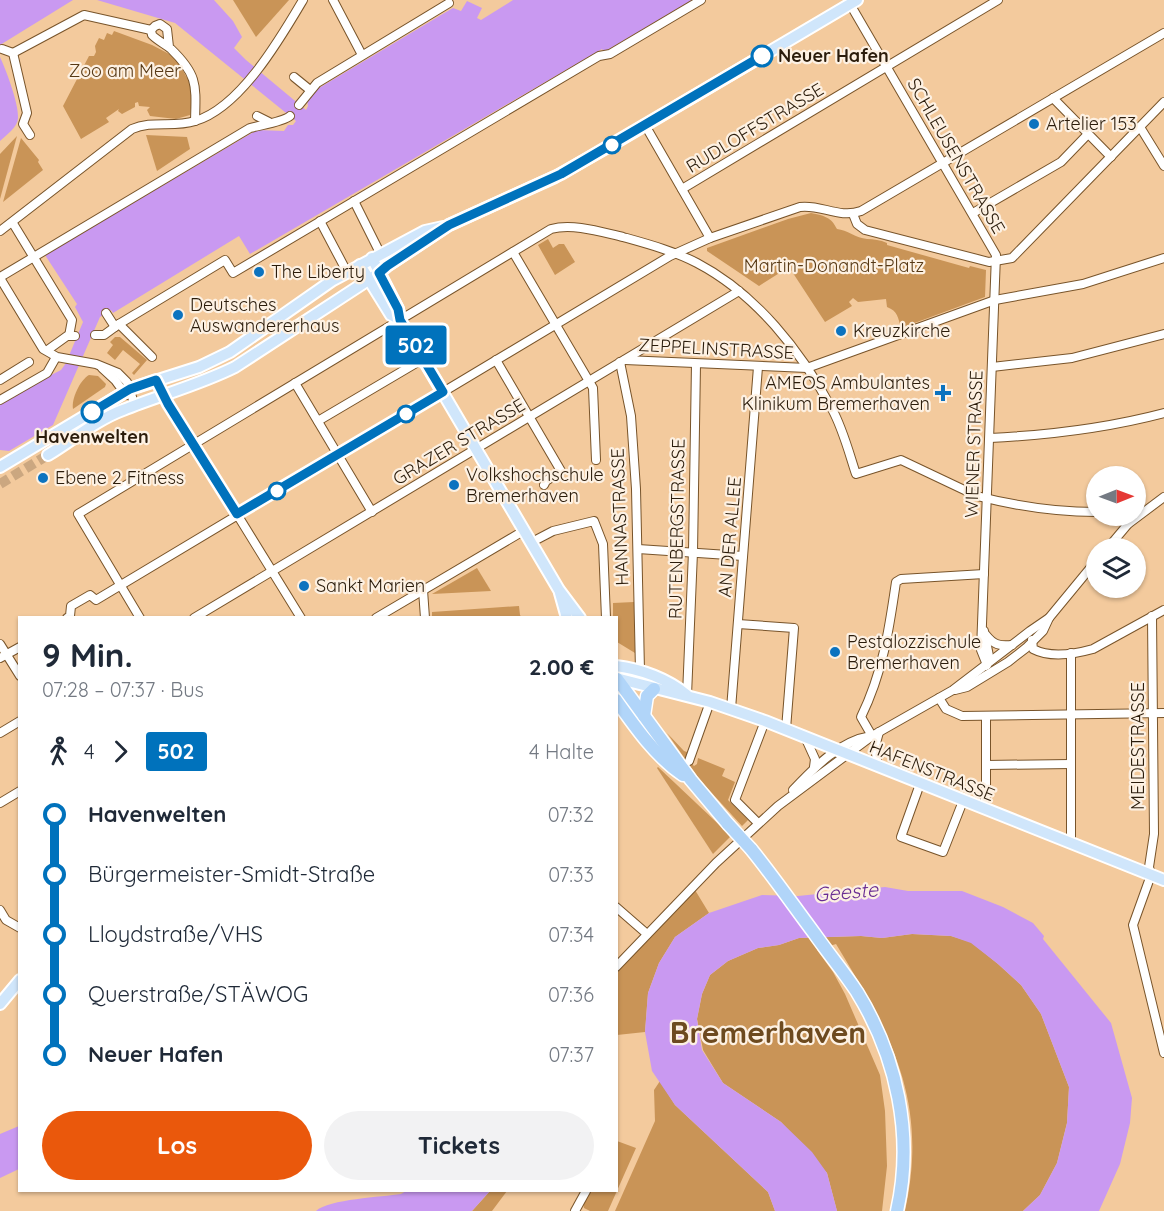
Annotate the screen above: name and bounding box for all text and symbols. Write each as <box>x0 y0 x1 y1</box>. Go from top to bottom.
place label: Neuer Hafen <box>778 44 889 67</box>
marker: Neuer Hafen <box>751 45 773 67</box>
park label: Zoo am Meer <box>69 59 181 82</box>
street label: SCHLEUSENSTRASSE <box>903 74 1010 238</box>
street label: RUDLOFFSTRASSE <box>682 77 828 178</box>
place label: Artelier 153 <box>1046 112 1137 135</box>
marker: Artelier 153 <box>1027 117 1041 131</box>
unlabelled marker <box>603 136 621 154</box>
park label: Martin-Donandt-Platz <box>744 254 924 277</box>
place label: The Liberty <box>271 260 365 283</box>
marker: The Liberty <box>252 265 266 279</box>
place label: Deutsches Auswandererhaus <box>190 293 339 337</box>
marker: Deutsches Auswandererhaus <box>171 308 185 322</box>
place label: Kreuzkirche <box>853 319 950 342</box>
marker: Kreuzkirche <box>834 324 848 338</box>
line badge: 502 <box>382 326 450 364</box>
text: 502 <box>398 332 434 358</box>
street label: ZEPPELINSTRASSE <box>638 333 794 364</box>
street label: WIENER STRASSE <box>959 370 988 518</box>
place label: AMEOS Ambulantes Klinikum Bremerhaven <box>742 371 930 415</box>
marker: AMEOS Ambulantes Klinikum Bremerhaven <box>934 384 952 402</box>
street label: GRAZER STRASSE <box>388 393 529 490</box>
marker: Havenwelten <box>81 401 103 423</box>
unlabelled marker <box>397 405 415 423</box>
place label: Havenwelten <box>35 425 149 448</box>
street label: RUTENBERGSTRASSE <box>663 439 690 619</box>
street label: HANNASTRASSE <box>606 448 633 586</box>
place label: Volkshochschule Bremerhaven <box>466 463 604 507</box>
place label: Ebene 2 Fitness <box>55 466 184 489</box>
north arrow <box>1086 466 1146 526</box>
map controls <box>1086 466 1146 598</box>
marker: Ebene 2 Fitness <box>36 471 50 485</box>
street label: AN DER ALLEE <box>713 476 746 598</box>
marker: Volkshochschule Bremerhaven <box>447 478 461 492</box>
unlabelled marker <box>268 482 286 500</box>
button: layers <box>1086 538 1146 598</box>
place label: Sankt Marien <box>316 574 425 597</box>
marker: Sankt Marien <box>297 579 311 593</box>
place label: Pestalozzischule Bremerhaven <box>847 630 981 674</box>
text: 9 Min. <box>42 634 133 675</box>
marker: Pestalozzischule Bremerhaven <box>828 645 842 659</box>
text: 2.00 € <box>529 653 594 681</box>
text: 07:28 – 07:37 · Bus <box>42 677 204 702</box>
street label: MEIDESTRASSE <box>1126 682 1149 810</box>
icon: walk <box>42 735 75 768</box>
icon: forward <box>104 735 137 768</box>
street label: HAFENSTRASSE <box>866 735 998 806</box>
text: 502 <box>158 738 195 764</box>
text: 4 <box>84 739 95 764</box>
text: 4 Halte <box>529 739 594 764</box>
text: Havenwelten <box>88 800 226 828</box>
text: 07:32 <box>548 802 594 827</box>
text: Bürgermeister-Smidt-Straße <box>88 860 375 888</box>
text: 07:33 <box>548 862 594 887</box>
water label: Geeste <box>813 876 880 907</box>
text: Lloydstraße/VHS <box>88 920 263 948</box>
text: 07:34 <box>548 922 594 947</box>
text: Querstraße/STÄWOG <box>88 980 308 1008</box>
text: 07:36 <box>548 982 594 1007</box>
district label: Bremerhaven <box>670 1013 866 1051</box>
text: Neuer Hafen <box>88 1040 223 1068</box>
text: 07:37 <box>548 1042 594 1067</box>
button: Los <box>42 1111 312 1180</box>
button: Tickets <box>324 1111 594 1180</box>

